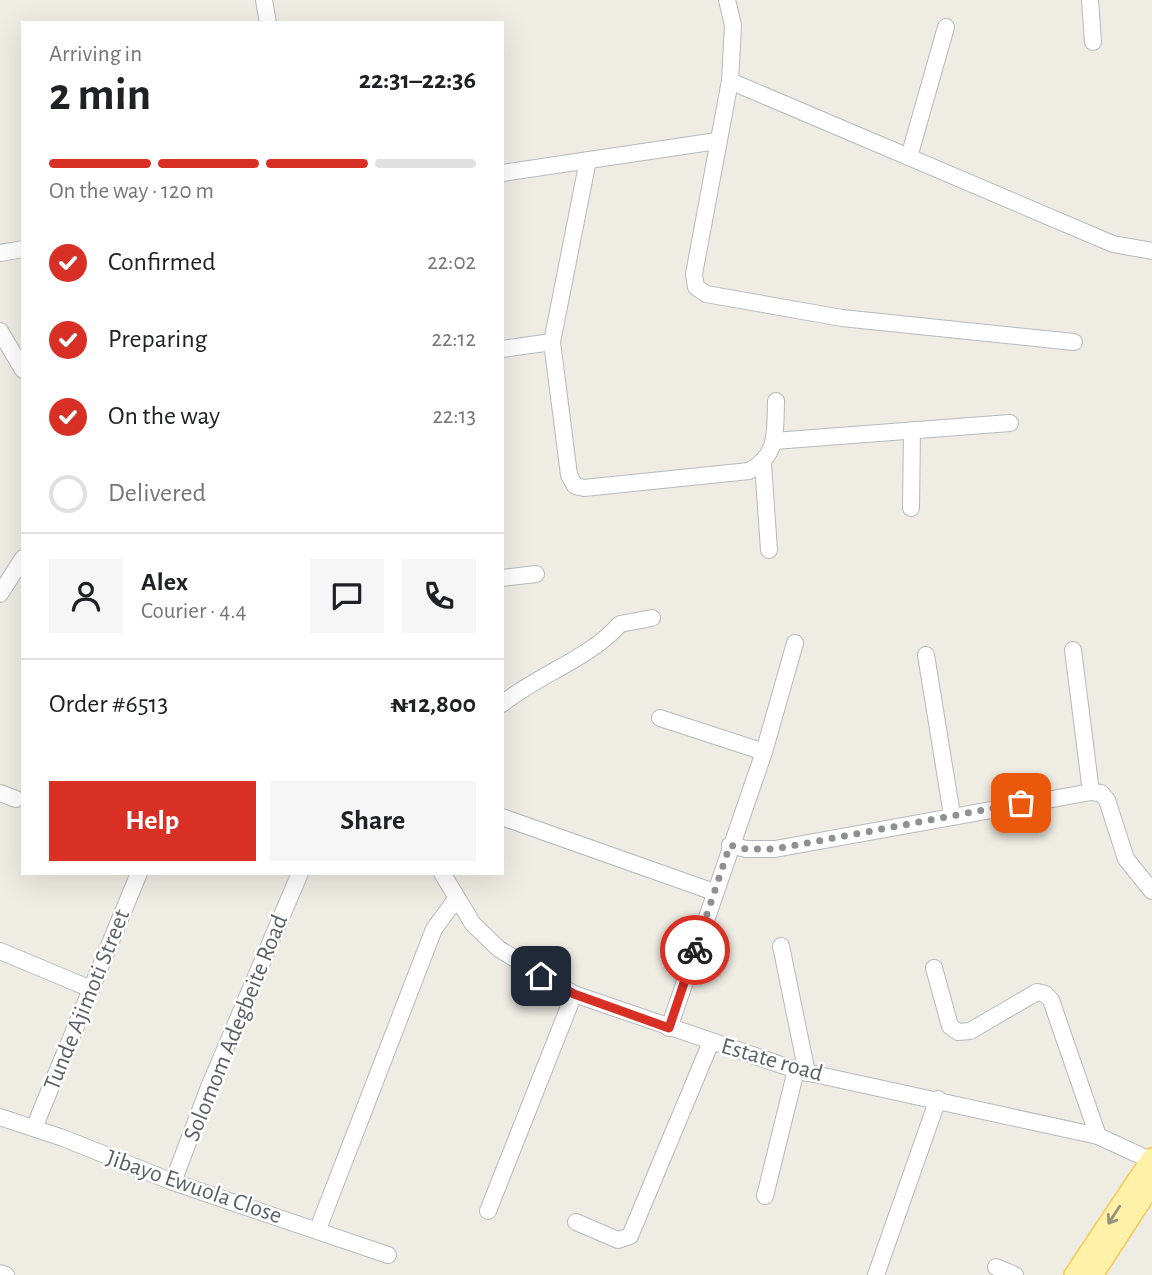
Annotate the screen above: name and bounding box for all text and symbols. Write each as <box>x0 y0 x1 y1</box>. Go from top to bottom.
text: Arriving in <box>49 43 142 66</box>
text: 22:31–22:36 <box>359 67 476 93</box>
text: 2 min <box>49 72 151 118</box>
text: On the way · 120 m <box>49 180 214 203</box>
icon: check <box>49 244 87 282</box>
text: Confirmed <box>108 249 216 275</box>
text: 22:02 <box>427 251 476 274</box>
icon: check <box>49 321 87 359</box>
text: Preparing <box>108 326 207 352</box>
text: 22:12 <box>431 328 476 351</box>
icon: check <box>49 398 87 436</box>
text: On the way <box>108 403 220 429</box>
text: 22:13 <box>432 405 476 428</box>
text: Delivered <box>108 480 206 506</box>
button: person <box>49 559 123 633</box>
button: chat <box>310 559 384 633</box>
button: phone <box>402 559 476 633</box>
text: Alex <box>141 569 188 595</box>
text: Courier · 4.4 <box>141 600 247 623</box>
text: Order #6513 <box>49 691 168 717</box>
text: ₦12,800 <box>390 691 476 717</box>
pin <box>991 773 1051 833</box>
button: Help <box>49 781 256 861</box>
button: Share <box>270 781 476 861</box>
icon: bag <box>1002 784 1040 822</box>
street label: Tunde Ajimoti Street <box>40 906 134 1094</box>
street label: Solomom Adegbeite Road <box>180 911 292 1145</box>
courier <box>660 915 730 985</box>
icon: bike <box>676 931 714 969</box>
pin <box>511 946 571 1006</box>
icon: home <box>522 957 560 995</box>
street label: Estate road <box>718 1034 826 1086</box>
street label: Jibayo Ewuola Close <box>103 1146 285 1228</box>
one-way arrow <box>1107 1204 1121 1224</box>

